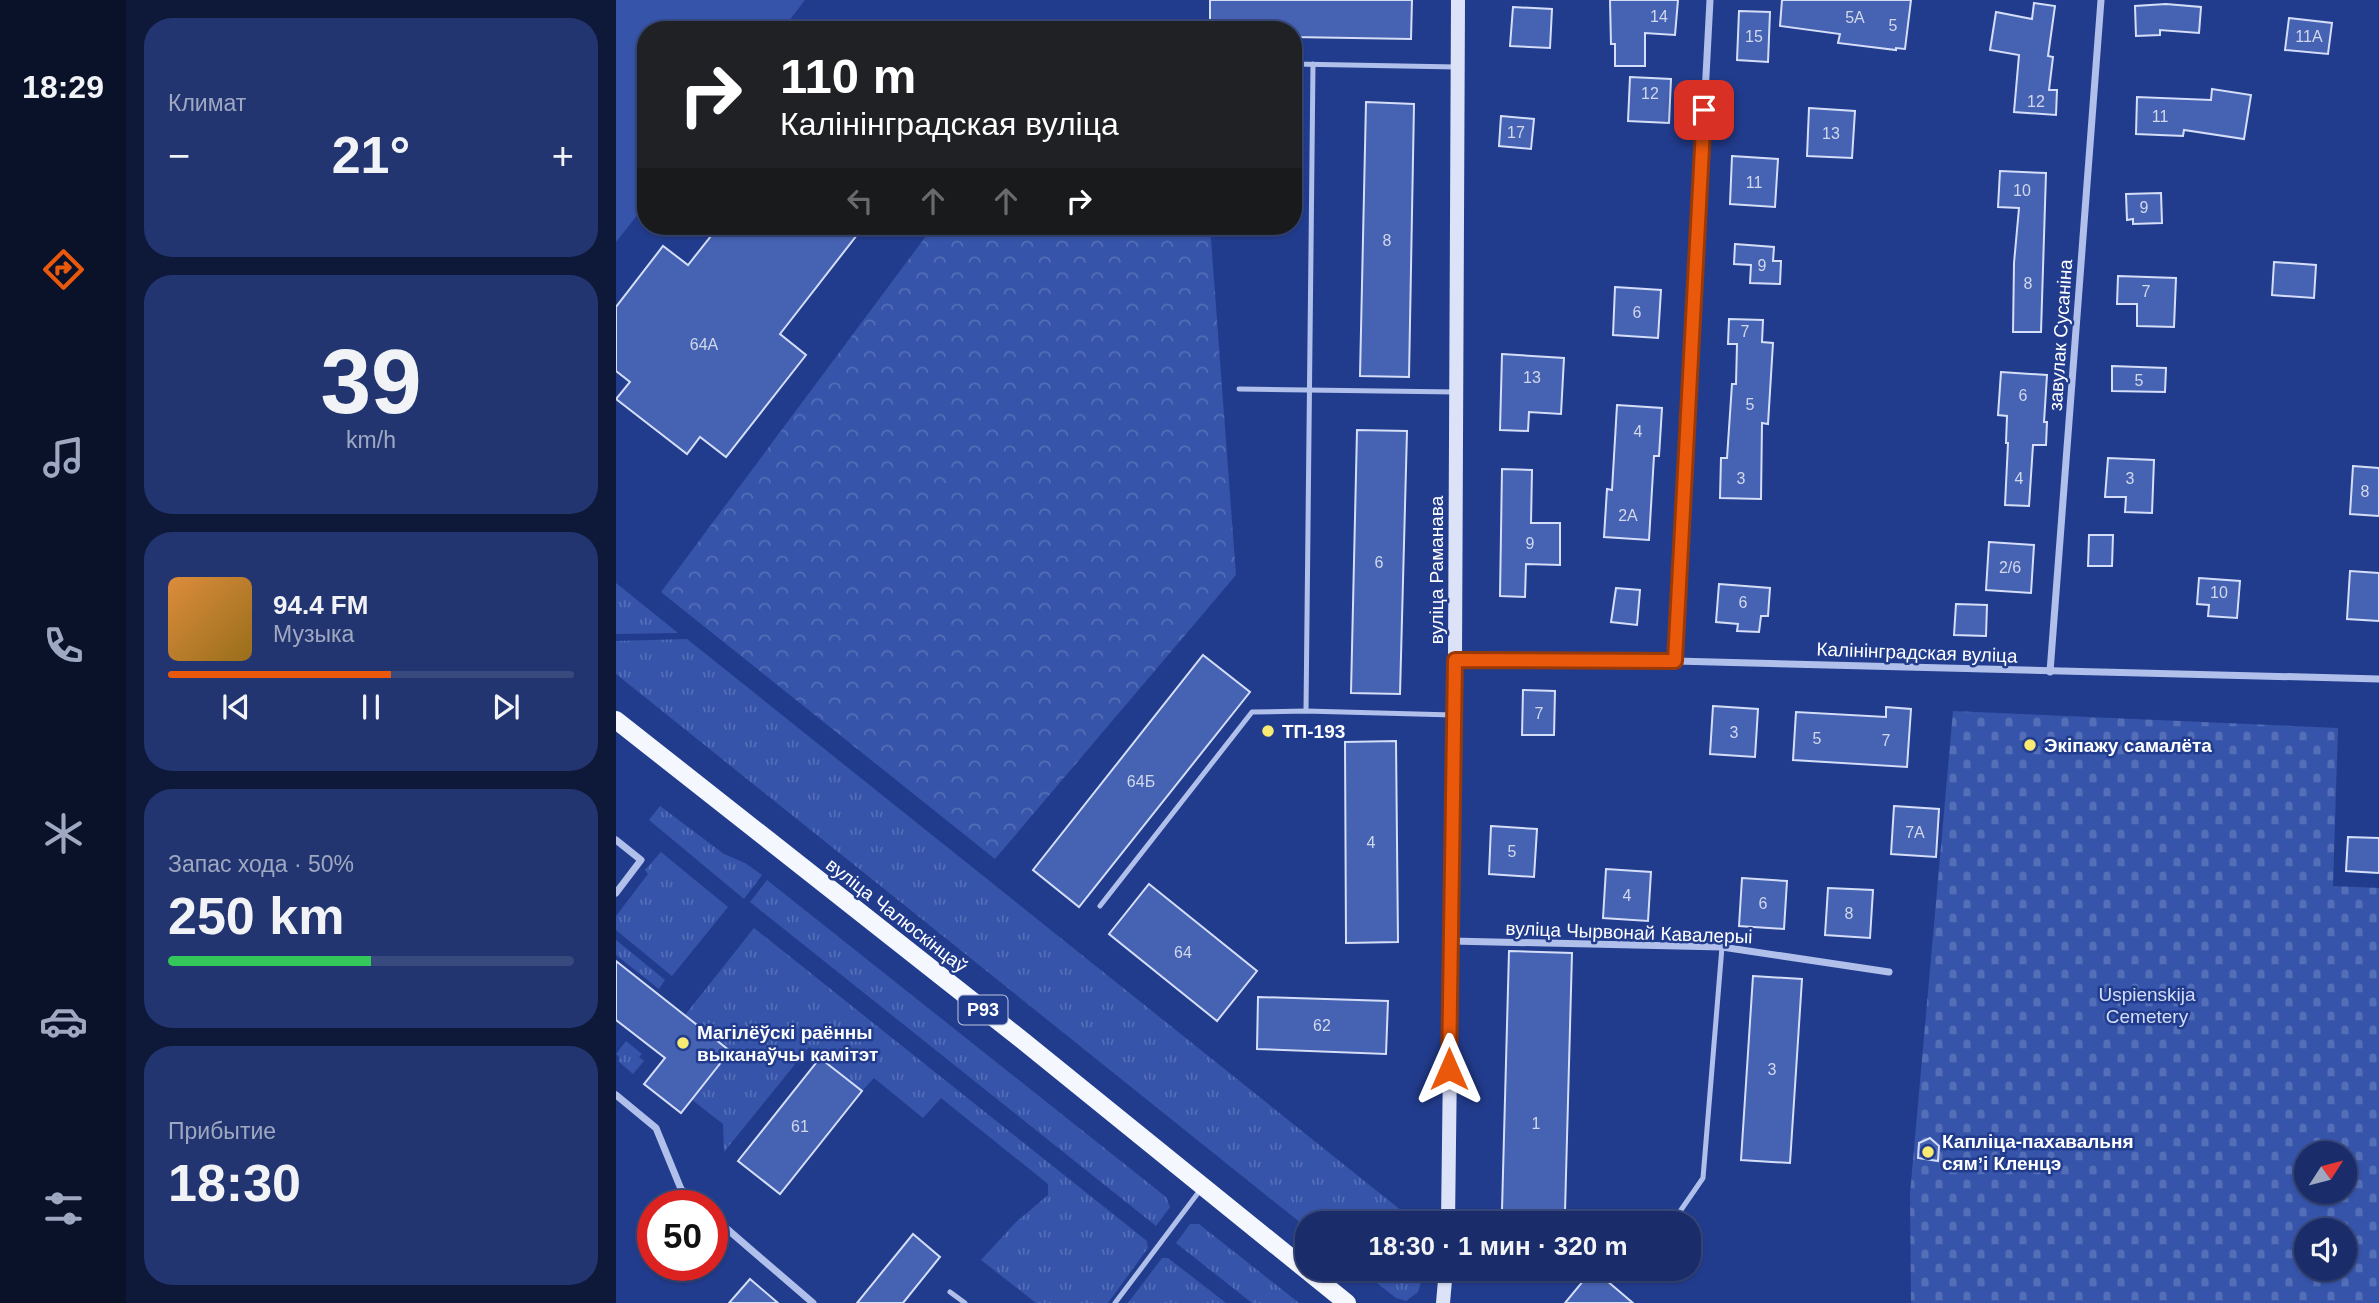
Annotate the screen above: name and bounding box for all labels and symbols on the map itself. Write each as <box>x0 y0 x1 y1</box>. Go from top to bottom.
house number: 14 <box>1650 8 1668 25</box>
house number: 5А <box>1845 9 1865 26</box>
house number: 5 <box>1889 17 1898 34</box>
house number: 15 <box>1745 28 1763 45</box>
house number: 11А <box>2295 28 2323 45</box>
pin <box>1674 80 1734 140</box>
house number: 12 <box>1641 85 1659 102</box>
house number: 12 <box>2027 93 2045 110</box>
house number: 11 <box>2152 108 2168 125</box>
house number: 17 <box>1507 124 1525 141</box>
house number: 13 <box>1822 125 1840 142</box>
house number: 11 <box>1746 174 1762 191</box>
house number: 10 <box>2013 182 2031 199</box>
house number: 9 <box>2140 199 2149 216</box>
house number: 8 <box>1383 232 1392 249</box>
house number: 9 <box>1758 257 1767 274</box>
street label: завулак Сусаніна <box>2045 258 2076 412</box>
house number: 8 <box>2024 275 2033 292</box>
house number: 7 <box>2142 283 2151 300</box>
house number: 6 <box>1633 304 1642 321</box>
house number: 7 <box>1741 323 1750 340</box>
house number: 64А <box>690 336 719 353</box>
house number: 13 <box>1523 369 1541 386</box>
house number: 5 <box>2135 372 2144 389</box>
house number: 6 <box>2019 387 2028 404</box>
house number: 5 <box>1746 396 1755 413</box>
house number: 4 <box>1634 423 1643 440</box>
house number: 3 <box>1737 470 1746 487</box>
house number: 4 <box>2015 470 2024 487</box>
house number: 3 <box>2126 470 2135 487</box>
house number: 8 <box>2361 483 2370 500</box>
street label: вуліца Раманава <box>1426 495 1447 644</box>
house number: 2А <box>1618 507 1638 524</box>
house number: 9 <box>1526 535 1535 552</box>
house number: 6 <box>1375 554 1384 571</box>
house number: 2/6 <box>1999 559 2021 576</box>
house number: 10 <box>2210 584 2228 601</box>
house number: 6 <box>1739 594 1748 611</box>
street label: Калінінградская вуліца <box>1816 638 2018 667</box>
house number: 7 <box>1535 705 1544 722</box>
place label: ТП-193 <box>1282 721 1345 742</box>
marker: ТП-193 <box>1260 723 1276 739</box>
house number: 3 <box>1730 724 1739 741</box>
house number: 5 <box>1813 730 1822 747</box>
house number: 7 <box>1882 732 1891 749</box>
place label: Экіпажу самалёта <box>2044 735 2212 756</box>
marker: Экіпажу самалёта <box>2022 737 2038 753</box>
house number: 64Б <box>1127 773 1155 790</box>
house number: 7А <box>1905 824 1925 841</box>
house number: 4 <box>1367 834 1376 851</box>
house number: 5 <box>1508 843 1517 860</box>
street label: вуліца Чалюскінцаў <box>822 854 972 977</box>
house number: 4 <box>1623 887 1632 904</box>
house number: 6 <box>1759 895 1768 912</box>
house number: 8 <box>1845 905 1854 922</box>
street label: вуліца Чырвонай Кавалерыі <box>1505 918 1753 947</box>
house number: 64 <box>1174 944 1192 961</box>
park label: Uspienskija Cemetery <box>2098 984 2196 1027</box>
road number: Р93 <box>958 995 1008 1024</box>
house number: 62 <box>1313 1017 1331 1034</box>
place label: Магілёўскі раённы выканаўчы камітэт <box>697 1022 878 1065</box>
position arrow <box>1412 1032 1486 1106</box>
marker: Магілёўскі раённы выканаўчы камітэт <box>675 1035 691 1051</box>
house number: 3 <box>1768 1061 1777 1078</box>
house number: 1 <box>1532 1115 1541 1132</box>
house number: 61 <box>791 1118 809 1135</box>
place label: Капліца-пахавальня сямʼі Кленцэ <box>1942 1131 2134 1174</box>
north arrow <box>2294 1141 2357 1204</box>
marker: Капліца-пахавальня сямʼі Кленцэ <box>1920 1144 1936 1160</box>
speed limit sign: 50 <box>637 1190 728 1281</box>

